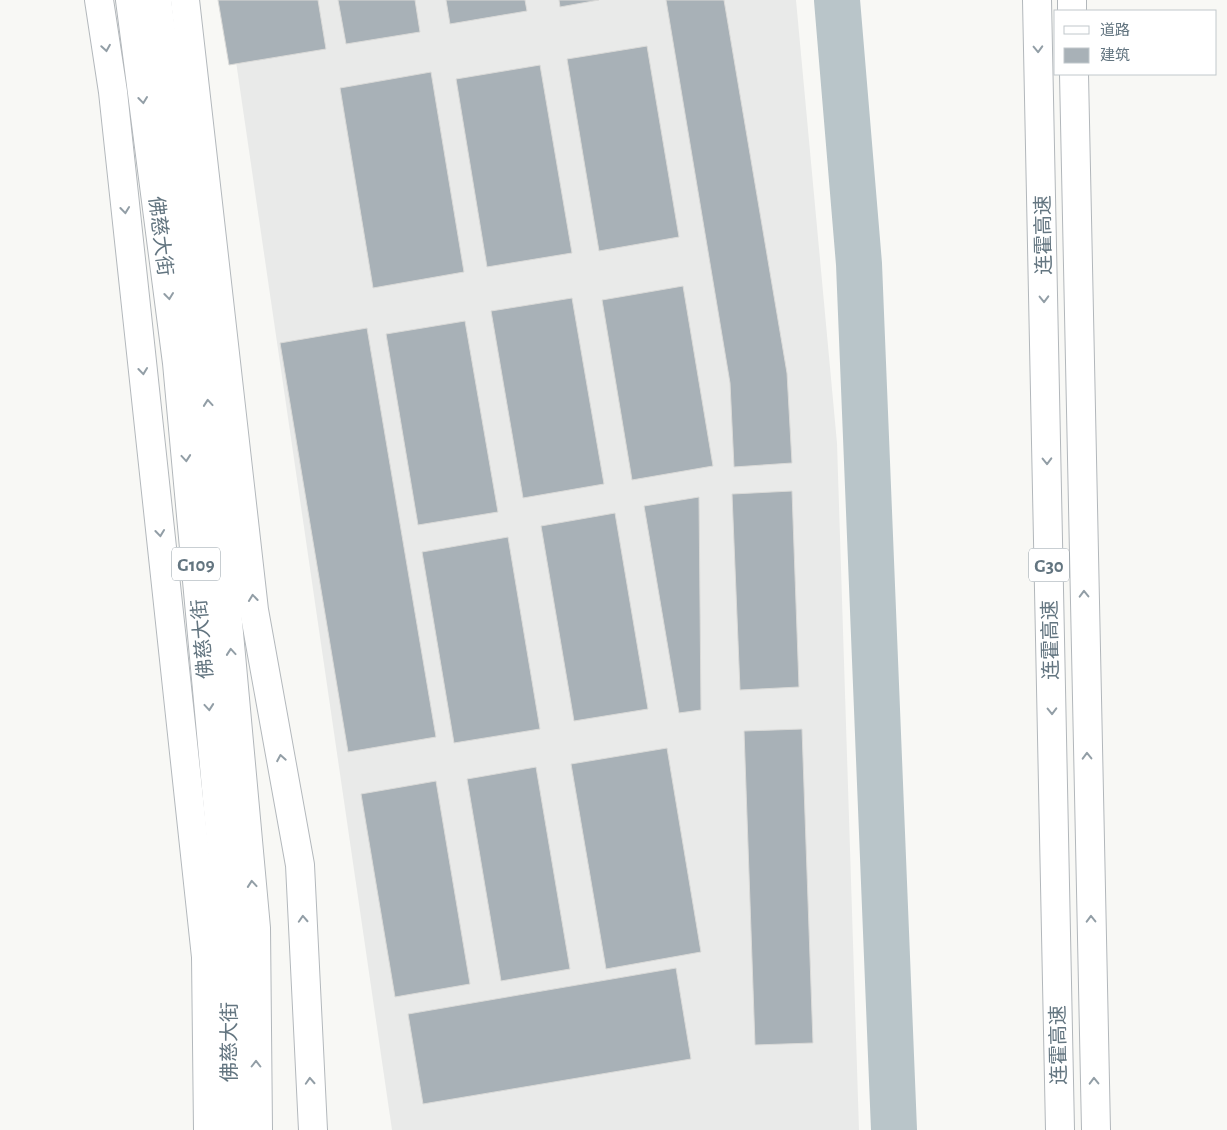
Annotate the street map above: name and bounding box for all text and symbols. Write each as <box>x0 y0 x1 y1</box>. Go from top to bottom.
legend <box>1054 10 1217 75</box>
text: 道路 <box>1100 22 1130 38</box>
one-way arrow <box>100 45 111 53</box>
one-way arrow <box>1033 45 1044 53</box>
text: 建筑 <box>1100 47 1130 63</box>
one-way arrow <box>137 97 148 105</box>
street label: 佛慈大街 <box>145 195 176 277</box>
street label: 连霍高速 <box>1031 195 1055 275</box>
one-way arrow <box>119 206 130 214</box>
one-way arrow <box>163 292 173 301</box>
one-way arrow <box>1039 295 1049 303</box>
one-way arrow <box>137 367 148 375</box>
one-way arrow <box>203 399 214 407</box>
one-way arrow <box>180 454 191 462</box>
one-way arrow <box>1042 458 1052 465</box>
one-way arrow <box>154 529 165 537</box>
road number: G109 <box>172 548 220 580</box>
road number: G30 <box>1029 548 1069 582</box>
one-way arrow <box>1079 590 1089 598</box>
one-way arrow <box>248 594 259 602</box>
street label: 佛慈大街 <box>189 598 216 680</box>
street label: 连霍高速 <box>1038 600 1062 680</box>
one-way arrow <box>225 648 236 656</box>
one-way arrow <box>203 703 214 711</box>
one-way arrow <box>1046 707 1057 715</box>
one-way arrow <box>1082 752 1093 760</box>
one-way arrow <box>276 754 286 763</box>
one-way arrow <box>246 880 257 888</box>
one-way arrow <box>297 915 308 923</box>
one-way arrow <box>1086 915 1096 922</box>
street label: 佛慈大街 <box>219 1002 240 1082</box>
street label: 连霍高速 <box>1046 1005 1070 1085</box>
one-way arrow <box>251 1060 261 1068</box>
one-way arrow <box>305 1077 316 1085</box>
one-way arrow <box>1089 1077 1100 1085</box>

